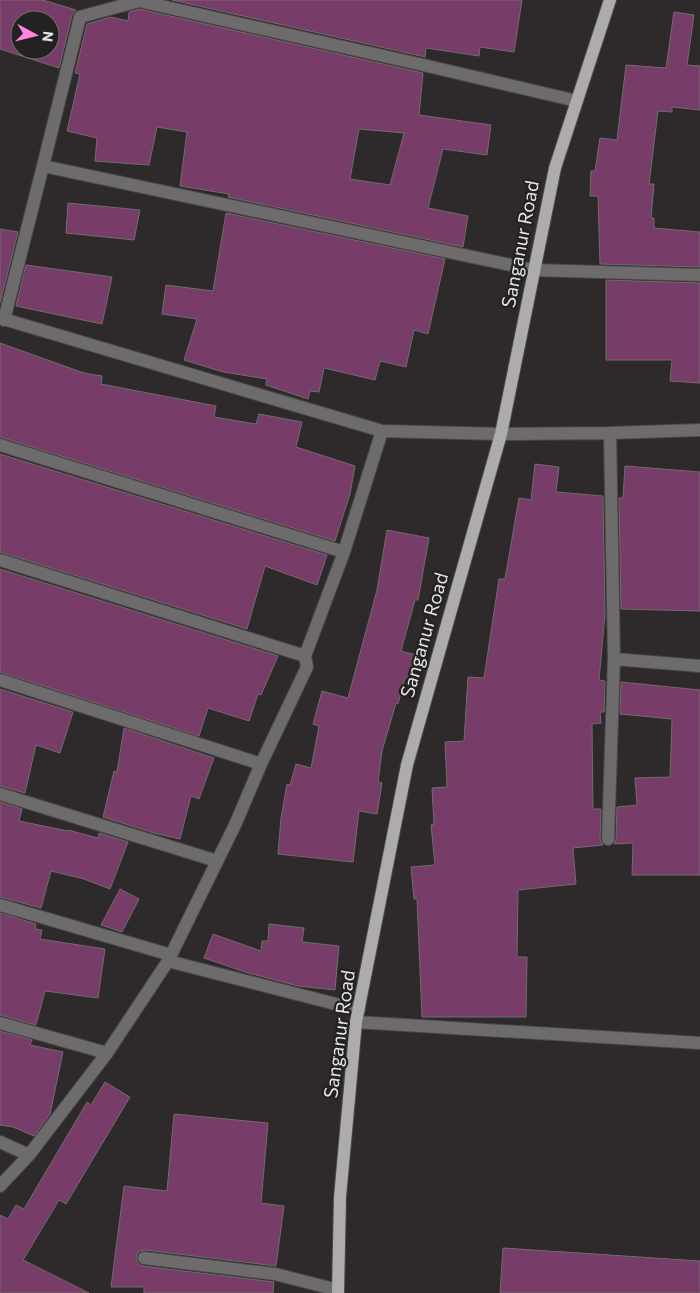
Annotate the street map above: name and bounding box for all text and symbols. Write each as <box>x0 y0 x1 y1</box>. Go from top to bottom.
north arrow <box>10 10 60 60</box>
text: N <box>39 30 57 43</box>
street label: Sanganur Road <box>496 178 543 309</box>
street label: Sanganur Road <box>395 570 452 700</box>
street label: Sanganur Road <box>318 968 359 1099</box>

